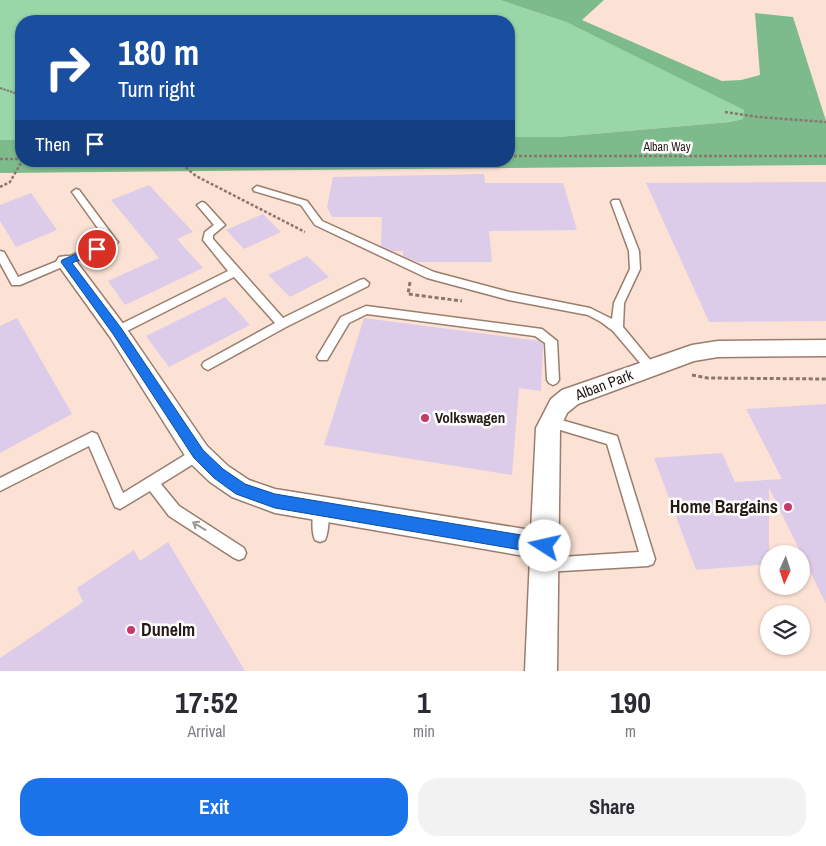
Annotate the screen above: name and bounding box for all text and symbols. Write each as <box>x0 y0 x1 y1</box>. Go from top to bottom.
text: 180 m <box>118 29 199 76</box>
icon: right <box>35 35 100 100</box>
text: Turn right <box>118 74 195 104</box>
icon: arrive <box>81 130 109 158</box>
text: Then <box>35 131 71 157</box>
street label: Alban Way <box>642 139 691 155</box>
pin <box>76 228 118 270</box>
icon: arrive <box>83 235 111 263</box>
street label: Alban Park <box>571 364 636 405</box>
place label: Volkswagen <box>435 407 505 428</box>
marker: Volkswagen <box>419 412 431 424</box>
place label: Home Bargains <box>670 494 778 519</box>
marker: Home Bargains <box>782 501 794 513</box>
position arrow <box>518 519 570 571</box>
one-way arrow <box>192 520 206 530</box>
north arrow <box>760 545 810 595</box>
map controls <box>760 545 810 655</box>
button: layers <box>760 605 810 655</box>
place label: Dunelm <box>141 617 195 642</box>
marker: Dunelm <box>125 624 137 636</box>
text: 17:52 <box>175 682 238 722</box>
text: 1 <box>417 682 431 722</box>
text: 190 <box>610 682 651 722</box>
text: Arrival <box>188 720 225 742</box>
text: min <box>413 720 435 742</box>
text: m <box>625 720 636 742</box>
button: Exit <box>20 778 408 836</box>
button: Share <box>418 778 806 836</box>

